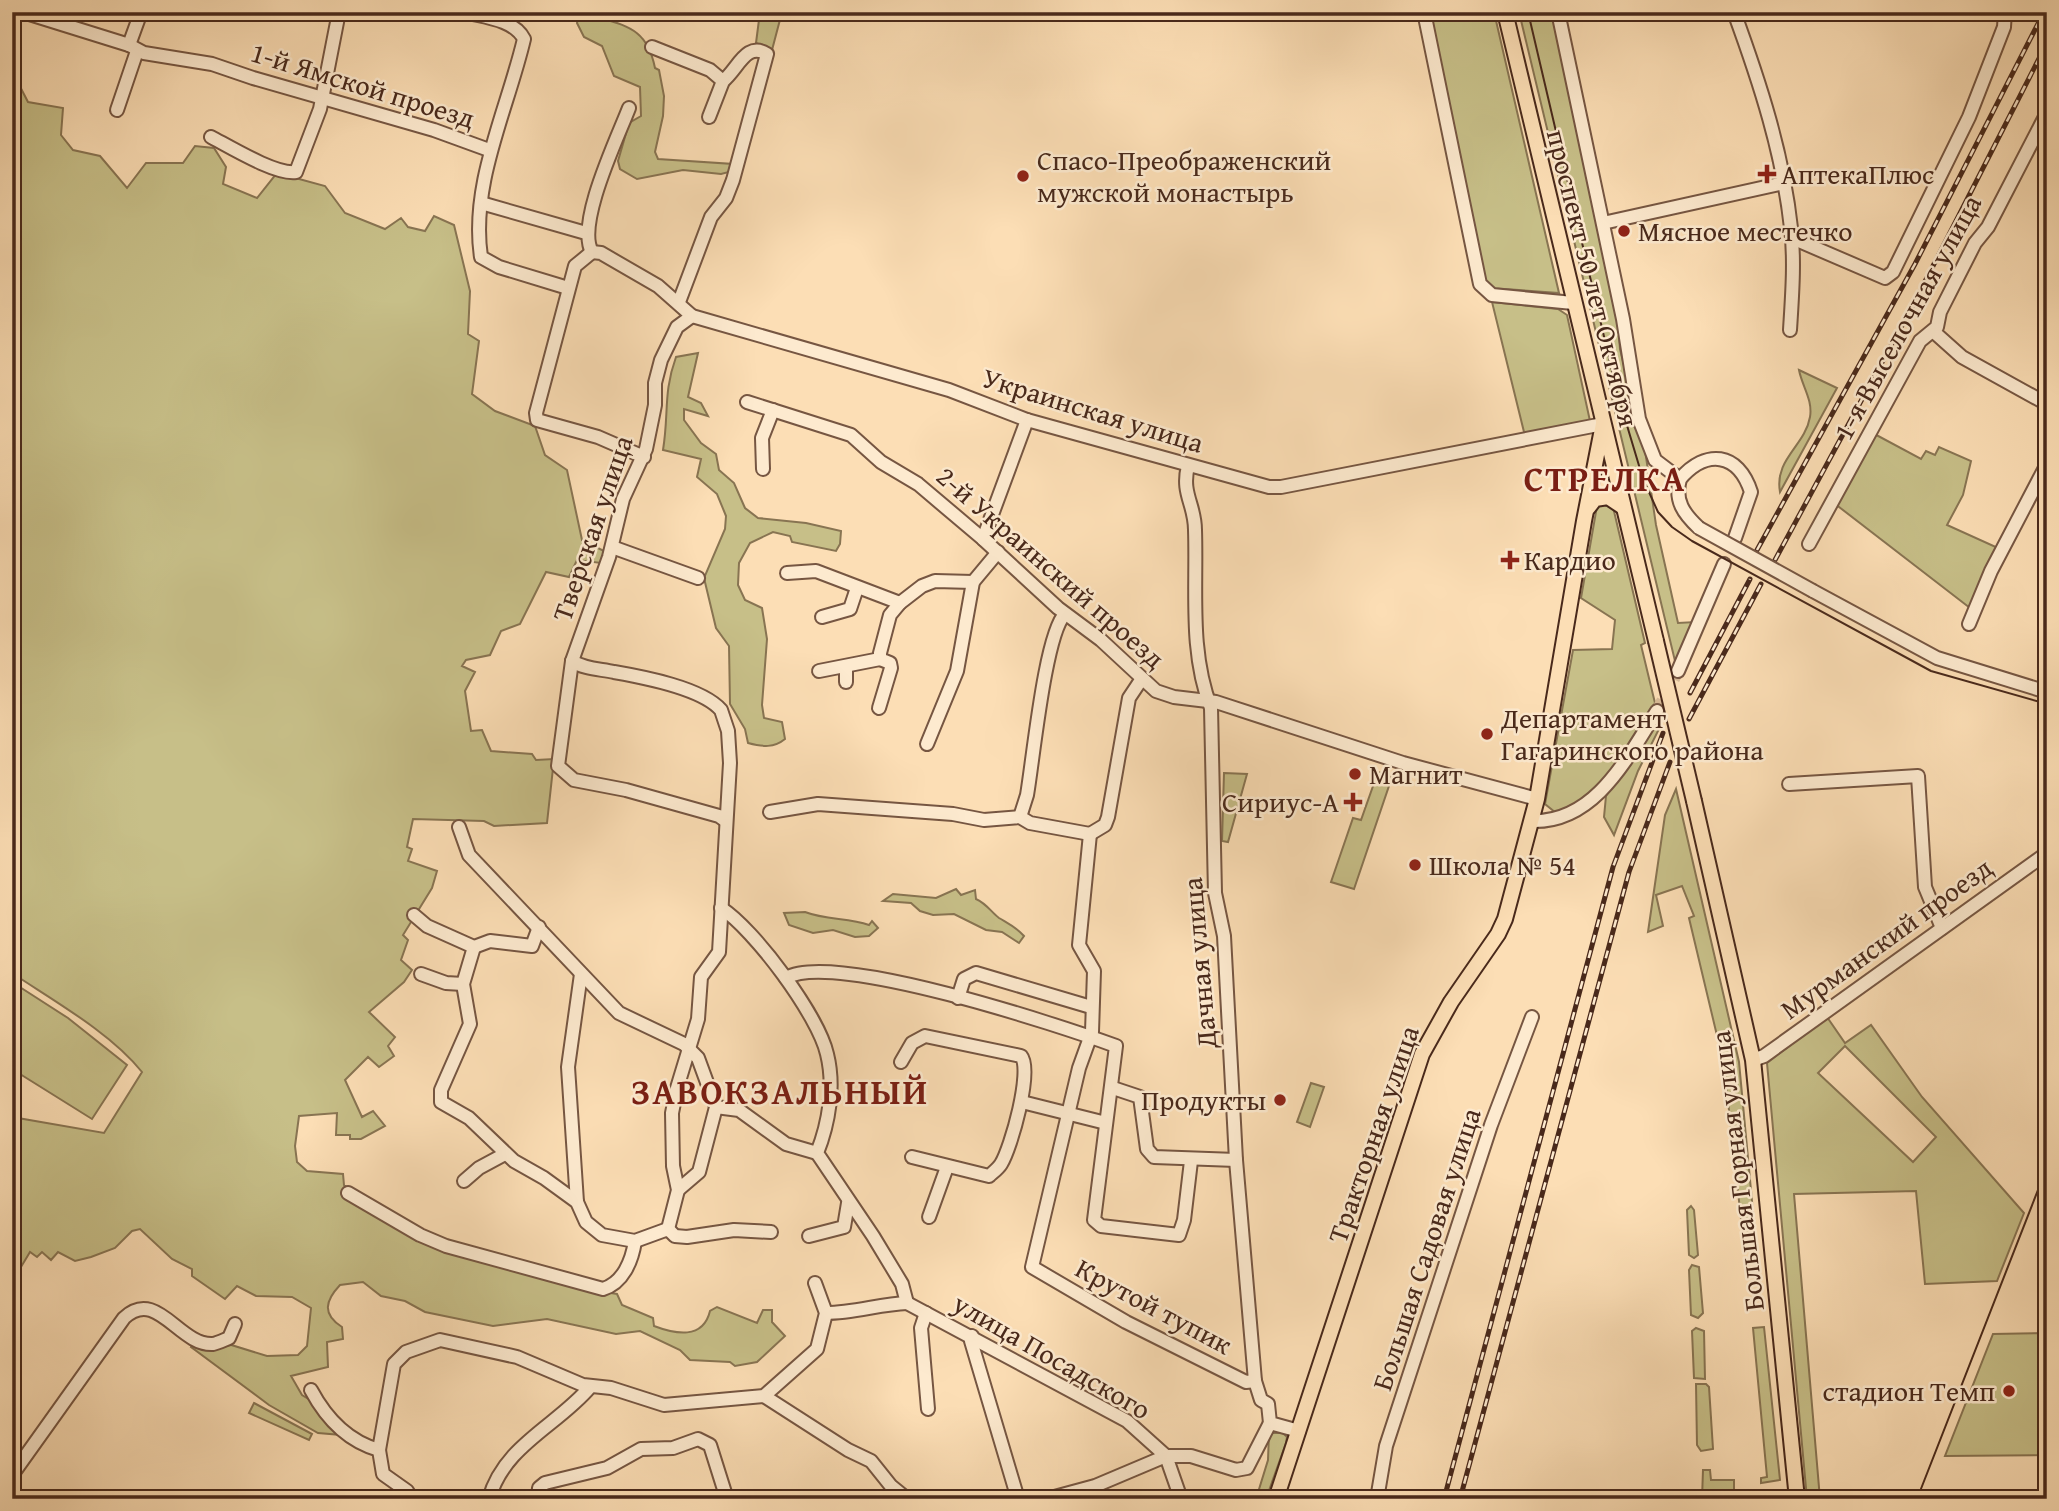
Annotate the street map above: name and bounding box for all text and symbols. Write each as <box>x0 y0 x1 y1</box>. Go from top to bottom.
street label: 1-й Ямской проезд <box>246 31 480 138</box>
street label: проспект 50 лет Октября <box>1537 125 1650 431</box>
place label: Спасо-Преображенский мужской монастырь <box>1037 139 1331 212</box>
place label: АптекаПлюс <box>1781 153 1935 194</box>
marker: АптекаПлюс <box>1759 166 1775 182</box>
marker: Спасо-Преображенский мужской монастырь <box>1015 168 1031 184</box>
street label: 1-я Выселочная улица <box>1822 186 1991 447</box>
place label: Мясное местечко <box>1638 210 1853 251</box>
marker: Мясное местечко <box>1616 223 1632 239</box>
street label: Украинская улица <box>977 356 1209 463</box>
street label: Тверская улица <box>541 429 643 626</box>
district label: СТРЕЛКА <box>1524 453 1686 504</box>
street label: 2-й Украинский проезд <box>928 456 1175 678</box>
place label: Кардио <box>1524 539 1616 580</box>
marker: Кардио <box>1502 552 1518 568</box>
place label: Департамент Гагаринского района <box>1500 697 1764 770</box>
marker: Департамент Гагаринского района <box>1479 726 1495 742</box>
place label: Магнит <box>1369 753 1463 794</box>
marker: Магнит <box>1347 766 1363 782</box>
place label: Сириус-А <box>1222 781 1339 822</box>
marker: Сириус-А <box>1345 794 1361 810</box>
place label: Школа № 54 <box>1429 844 1576 885</box>
street label: Мурманский проезд <box>1771 847 2000 1029</box>
marker: Школа № 54 <box>1407 857 1423 873</box>
street label: Дачная улица <box>1171 875 1226 1051</box>
street label: Тракторная улица <box>1316 1019 1429 1248</box>
street label: Большая Горная улица <box>1699 1028 1774 1314</box>
district label: ЗАВОКЗАЛЬНЫЙ <box>631 1066 929 1117</box>
place label: Продукты <box>1141 1079 1266 1120</box>
marker: Продукты <box>1272 1092 1288 1108</box>
street label: Большая Садовая улица <box>1361 1102 1491 1395</box>
street label: Крутой тупик <box>1069 1247 1240 1364</box>
street label: улица Посадского <box>945 1282 1159 1429</box>
place label: стадион Темп <box>1823 1370 1995 1411</box>
marker: стадион Темп <box>2001 1383 2017 1399</box>

